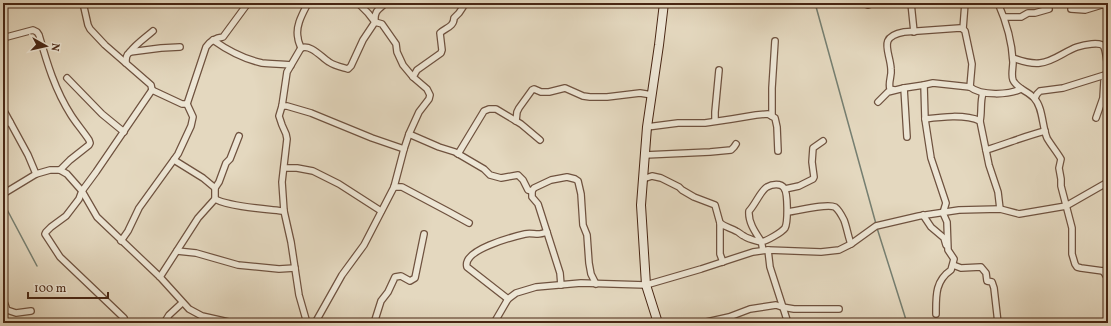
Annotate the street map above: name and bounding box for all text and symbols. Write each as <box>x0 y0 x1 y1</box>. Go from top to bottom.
north arrow <box>26 26 66 66</box>
text: N <box>46 42 62 52</box>
scale bar <box>28 274 108 300</box>
text: 100 m <box>34 281 67 297</box>

